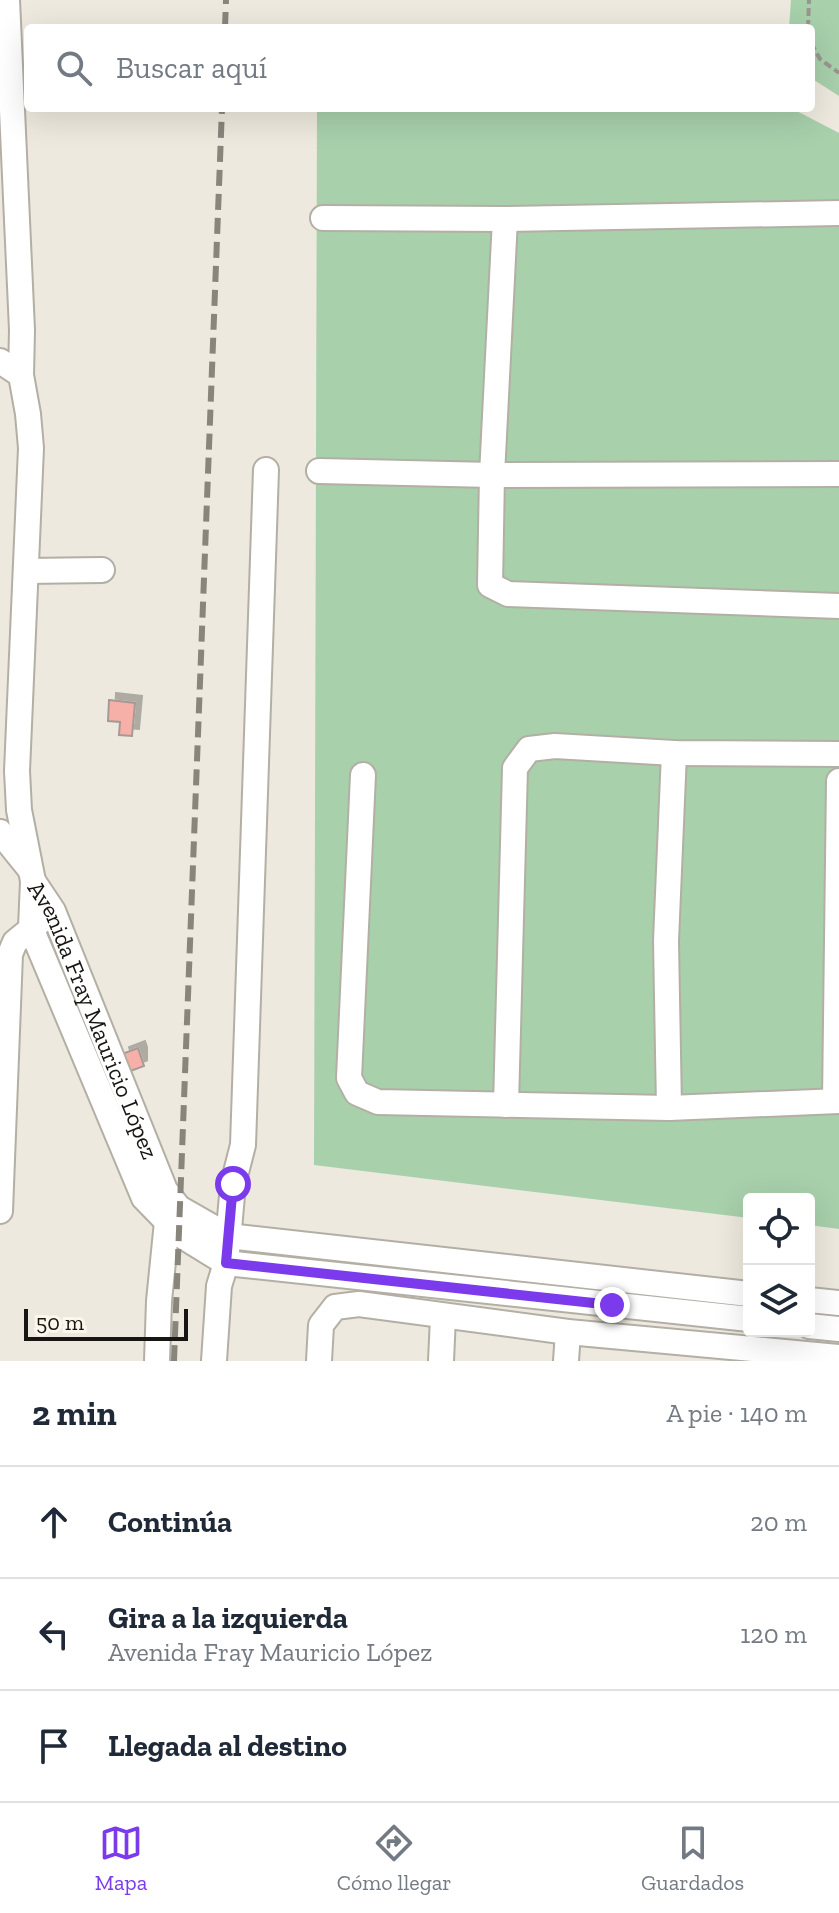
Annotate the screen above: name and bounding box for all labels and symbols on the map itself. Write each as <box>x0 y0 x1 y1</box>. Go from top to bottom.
street label: Avenida Fray Mauricio López <box>22 875 165 1163</box>
route start <box>215 1166 251 1202</box>
route end <box>594 1287 630 1323</box>
scale bar <box>24 1305 188 1341</box>

